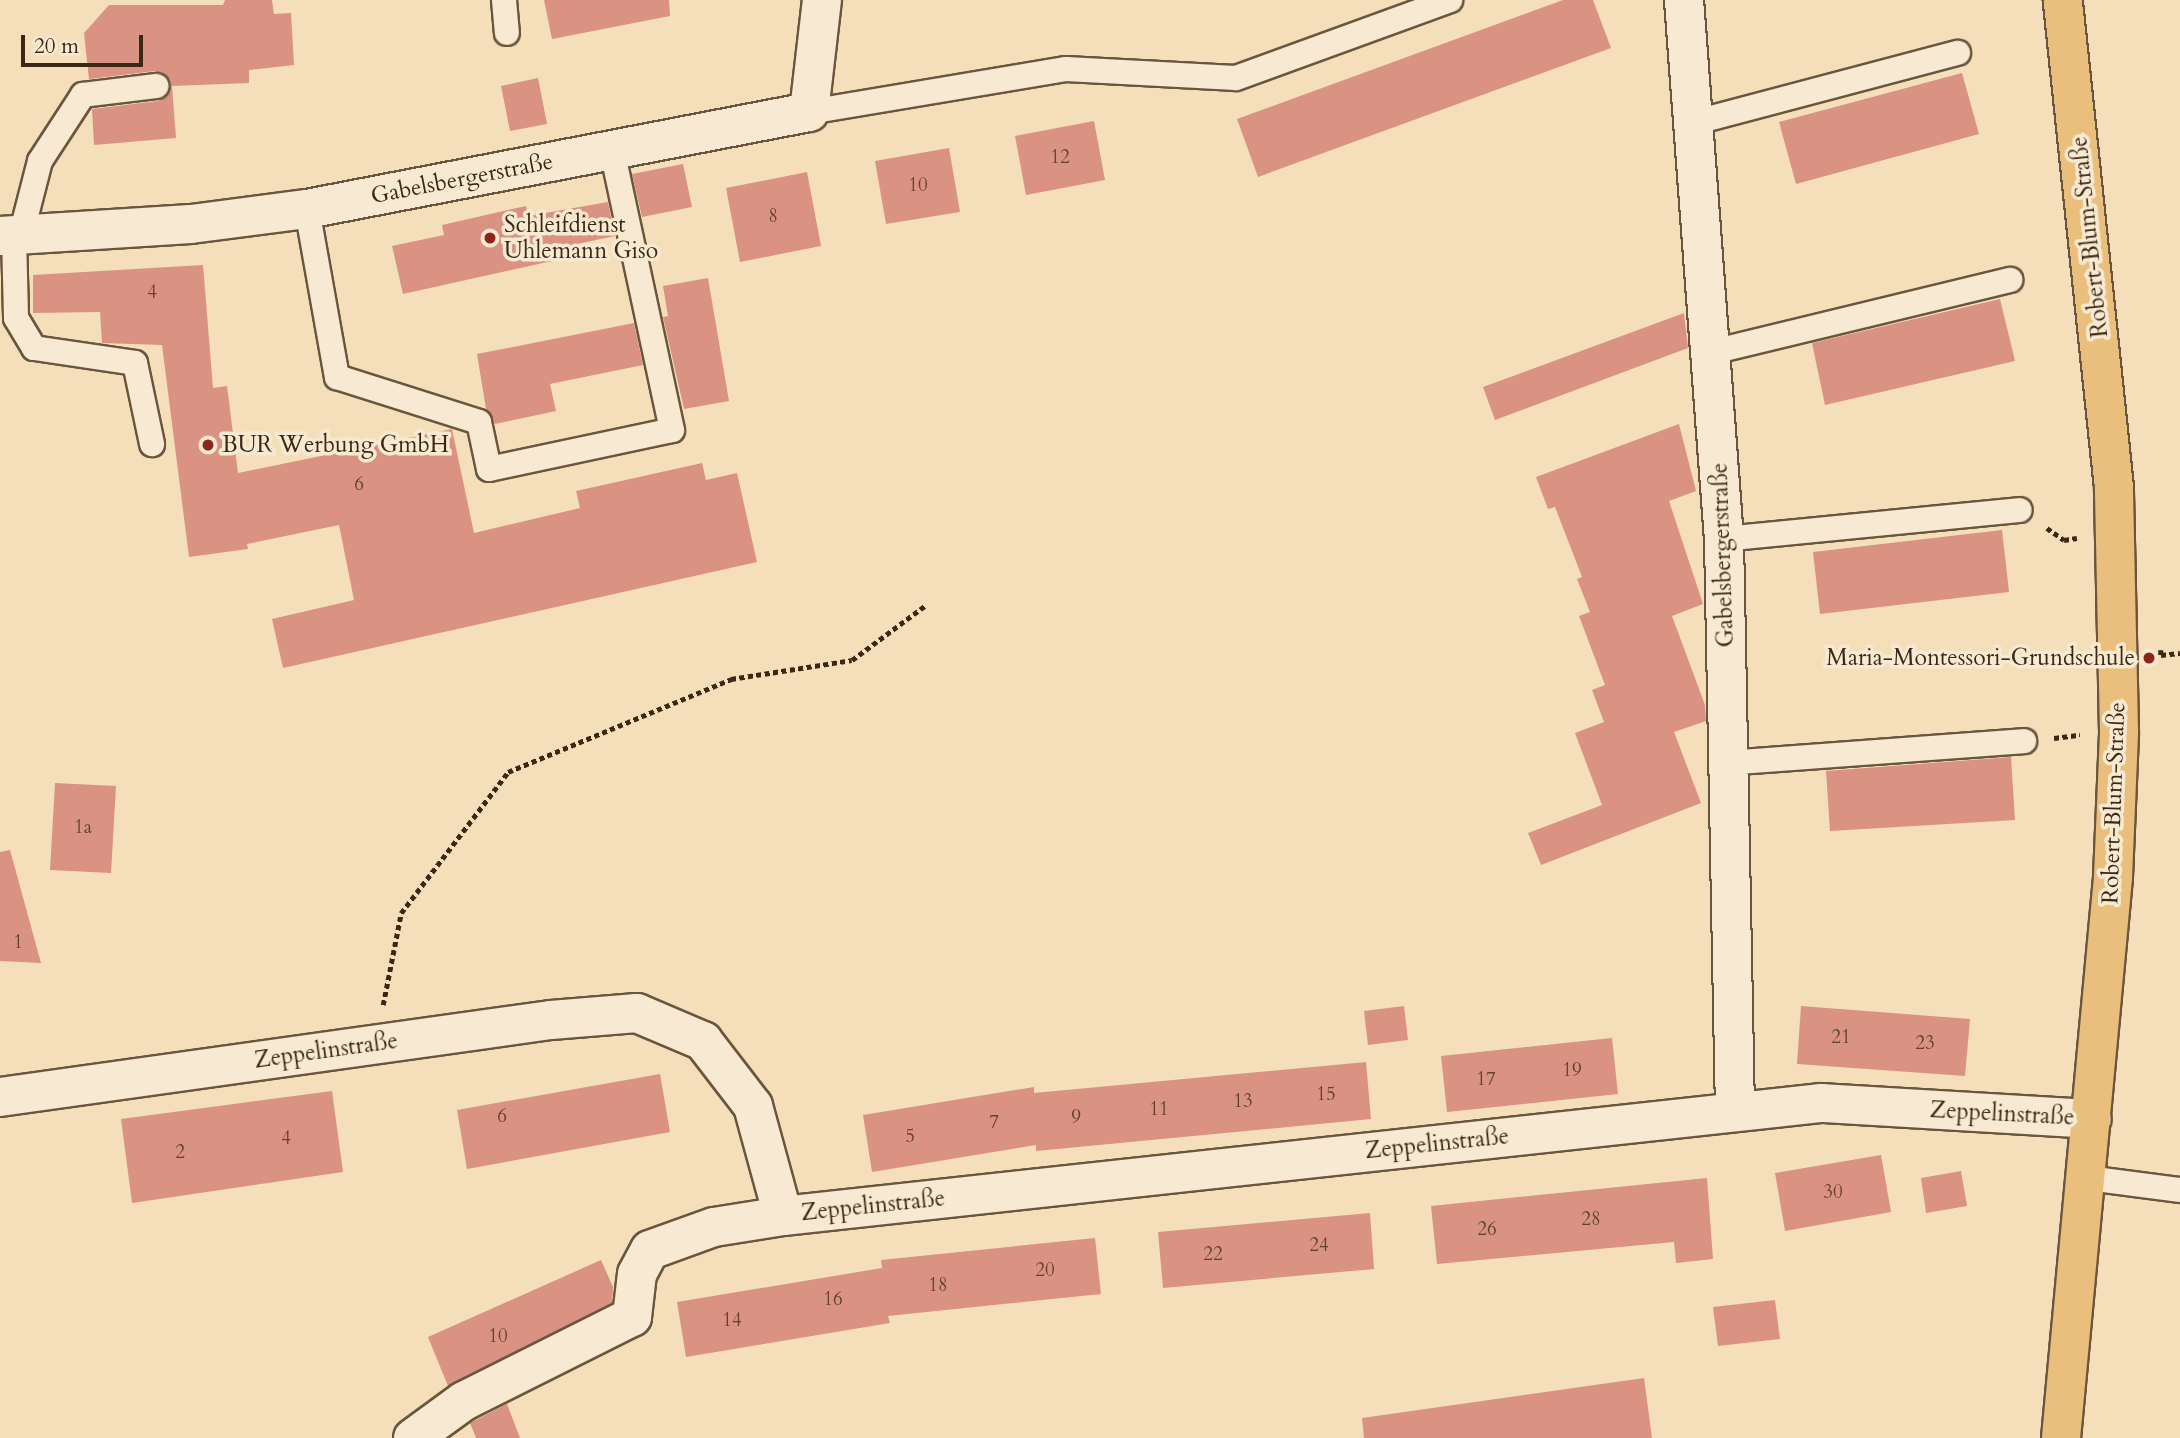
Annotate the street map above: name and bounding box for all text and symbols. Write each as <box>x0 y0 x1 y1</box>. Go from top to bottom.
scale bar <box>24 21 147 65</box>
text: 20 m <box>34 32 79 61</box>
street label: Robert-Blum-Straße <box>2066 135 2114 339</box>
house number: 12 <box>1050 147 1070 169</box>
street label: Gabelsbergerstraße <box>369 148 555 210</box>
house number: 10 <box>908 175 928 197</box>
house number: 8 <box>768 206 778 228</box>
place label: Schleifdienst Uhlemann Giso <box>504 211 658 265</box>
marker: Schleifdienst Uhlemann Giso <box>482 230 498 246</box>
house number: 4 <box>147 282 157 304</box>
place label: BUR Werbung GmbH <box>222 431 449 459</box>
marker: BUR Werbung GmbH <box>200 437 216 453</box>
street label: Gabelsbergerstraße <box>1706 462 1740 648</box>
house number: 6 <box>354 474 364 496</box>
place label: Maria-Montessori-Grundschule <box>1826 644 2135 672</box>
marker: Maria-Montessori-Grundschule <box>2141 650 2157 666</box>
street label: Robert-Blum-Straße <box>2097 702 2131 904</box>
house number: 1a <box>74 817 92 839</box>
house number: 1 <box>13 932 23 954</box>
street label: Zeppelinstraße <box>252 1027 400 1075</box>
house number: 21 <box>1831 1027 1851 1049</box>
house number: 23 <box>1915 1033 1935 1055</box>
house number: 19 <box>1562 1060 1582 1082</box>
house number: 17 <box>1476 1069 1496 1091</box>
house number: 15 <box>1316 1084 1336 1106</box>
house number: 13 <box>1233 1091 1253 1113</box>
street label: Zeppelinstraße <box>1929 1096 2075 1132</box>
house number: 11 <box>1149 1099 1169 1121</box>
house number: 6 <box>497 1106 507 1128</box>
house number: 9 <box>1071 1107 1081 1129</box>
house number: 7 <box>989 1112 999 1134</box>
street label: Zeppelinstraße <box>1364 1123 1510 1165</box>
house number: 5 <box>905 1126 915 1148</box>
house number: 4 <box>281 1128 291 1150</box>
house number: 2 <box>175 1142 185 1164</box>
house number: 30 <box>1823 1182 1843 1204</box>
street label: Zeppelinstraße <box>800 1185 946 1227</box>
house number: 28 <box>1581 1209 1601 1231</box>
house number: 26 <box>1477 1219 1497 1241</box>
house number: 24 <box>1309 1235 1329 1257</box>
house number: 22 <box>1203 1244 1223 1266</box>
house number: 20 <box>1035 1260 1055 1282</box>
house number: 18 <box>928 1275 948 1297</box>
house number: 16 <box>823 1289 843 1311</box>
house number: 14 <box>722 1310 742 1332</box>
house number: 10 <box>488 1326 508 1348</box>

